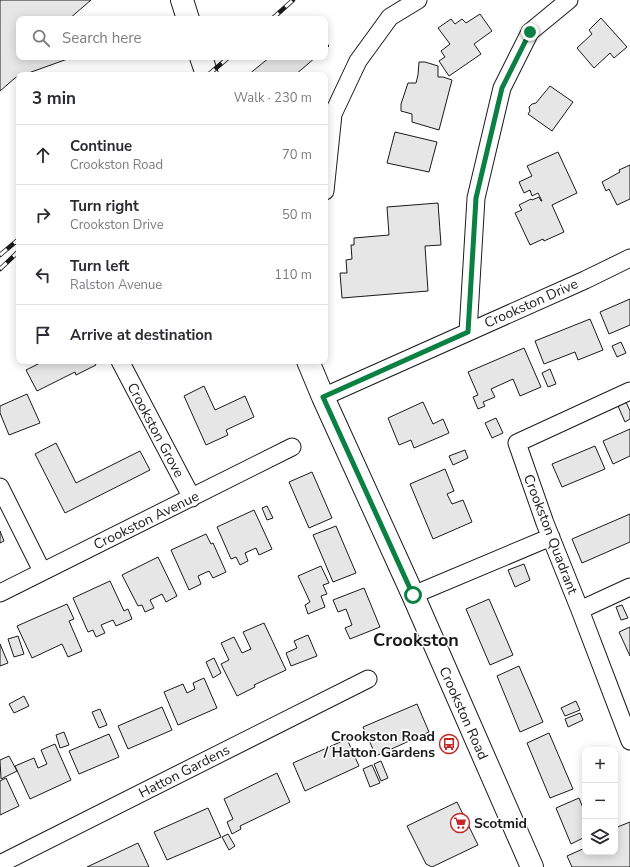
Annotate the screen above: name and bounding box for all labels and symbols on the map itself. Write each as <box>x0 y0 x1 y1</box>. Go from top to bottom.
route end <box>521 23 539 41</box>
street label: Crookston Drive <box>481 274 581 333</box>
street label: Crookston Grove <box>123 379 189 481</box>
street label: Crookston Quadrant <box>519 471 582 597</box>
street label: Crookston Avenue <box>90 487 202 554</box>
route start <box>404 586 422 604</box>
district label: Crookston <box>373 628 459 652</box>
street label: Crookston Road <box>434 664 493 763</box>
place label: Crookston Road / Hatton Gardens <box>323 727 435 762</box>
bus stop icon: Crookston Road / Hatton Gardens <box>438 733 460 755</box>
street label: Hatton Gardens <box>135 740 233 803</box>
supermarket icon: Scotmid <box>449 812 471 834</box>
place label: Scotmid <box>474 814 527 833</box>

